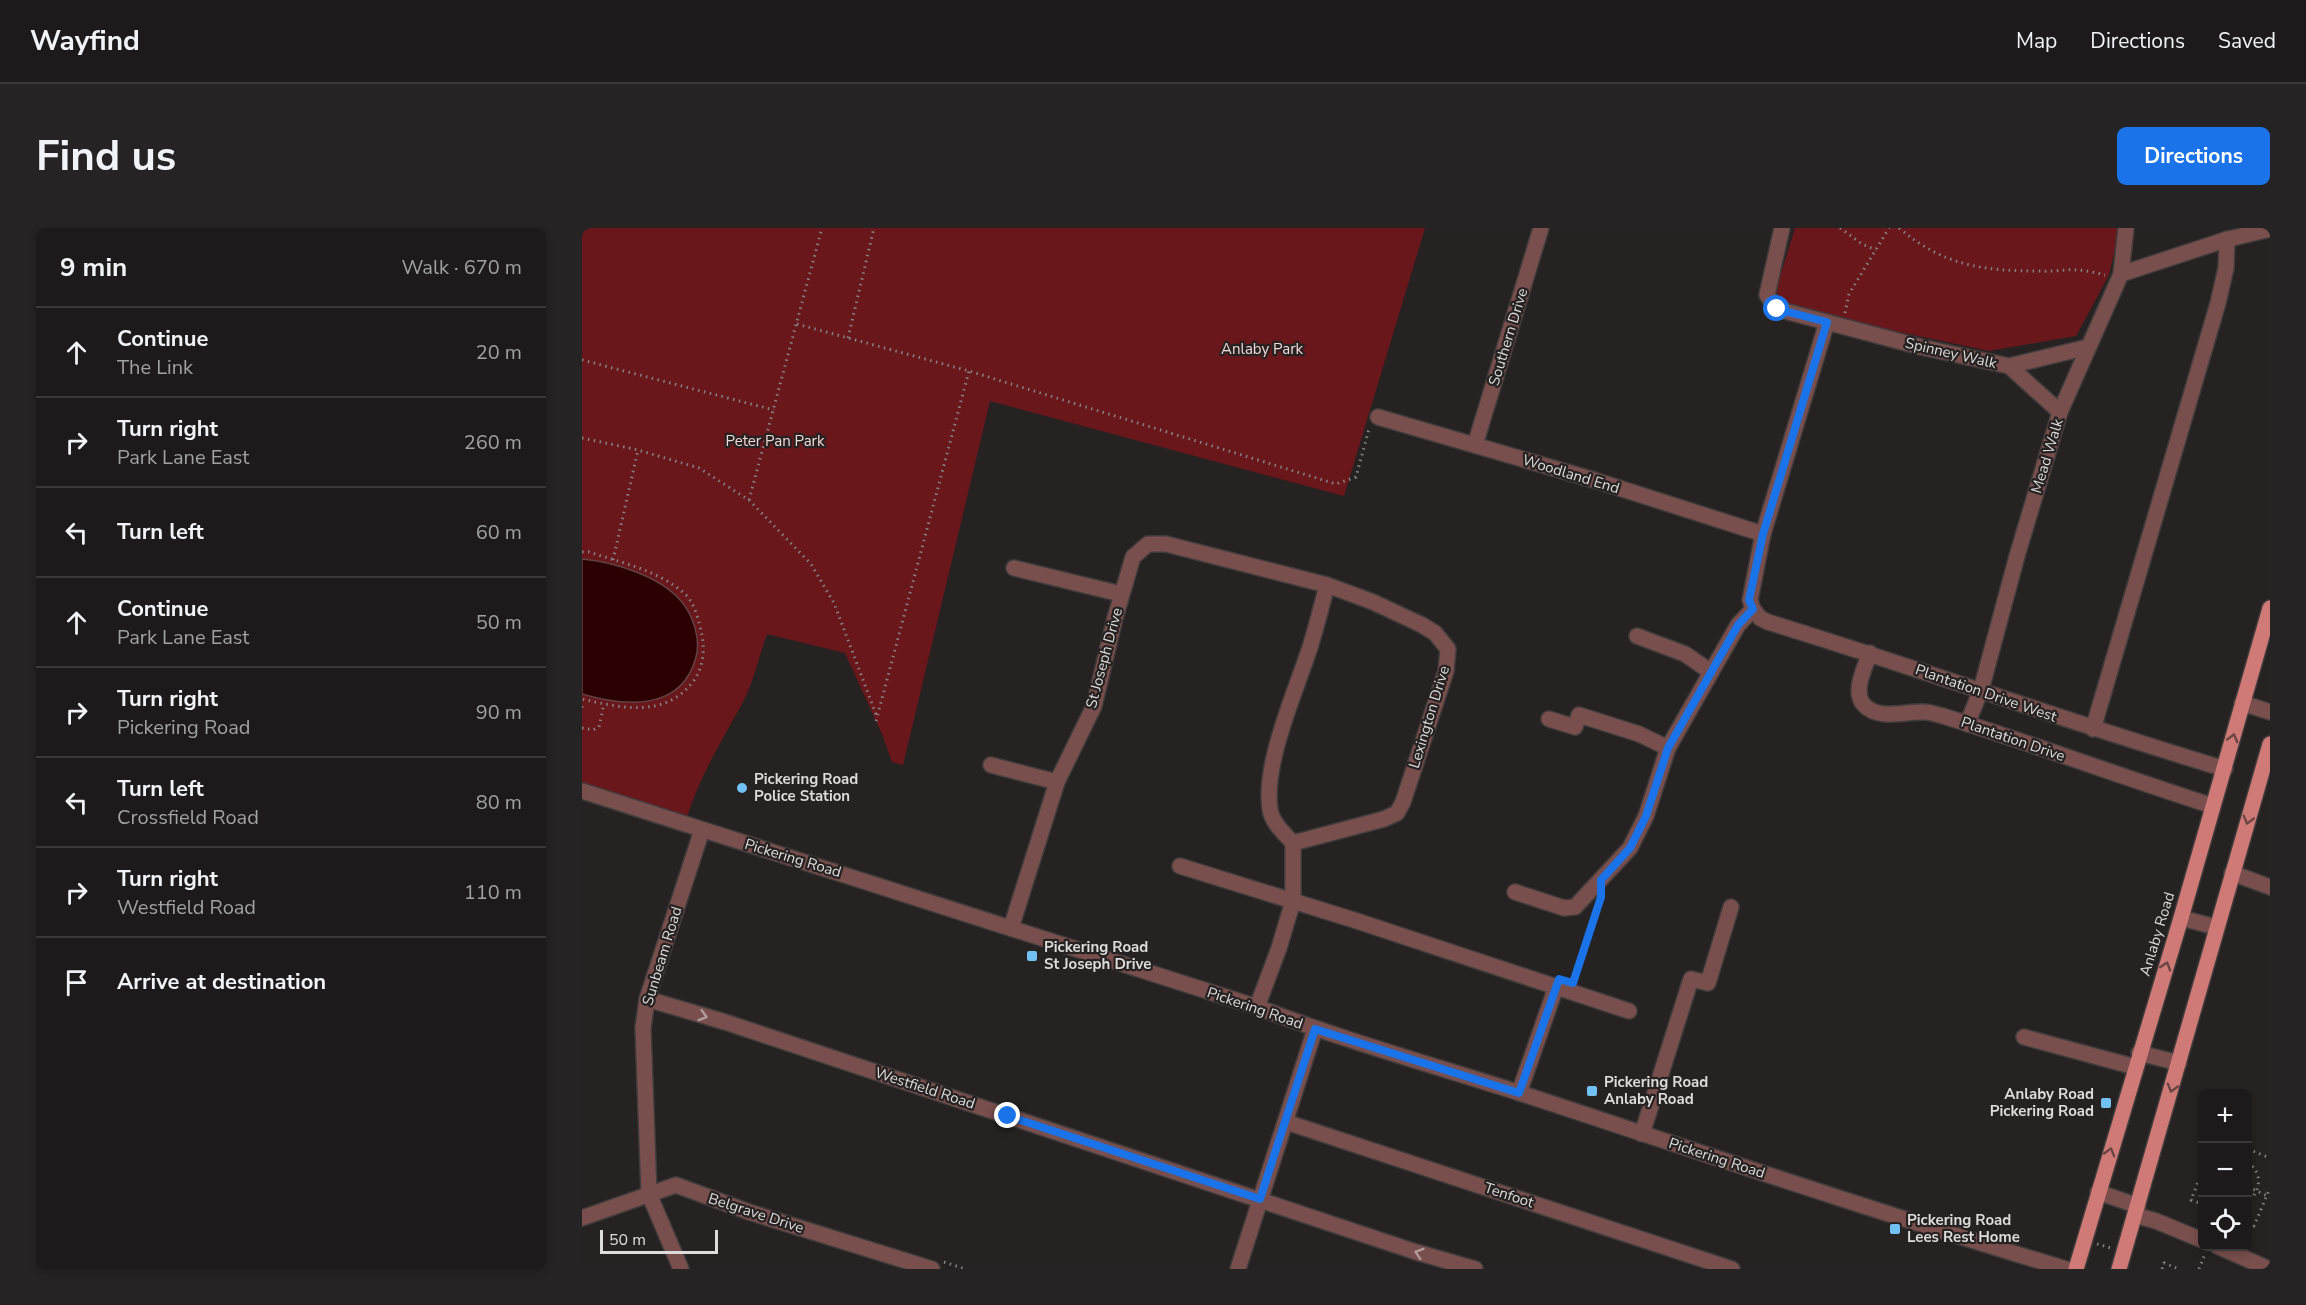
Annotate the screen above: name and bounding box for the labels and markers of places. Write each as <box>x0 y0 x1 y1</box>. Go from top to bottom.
place label: Pickering Road Police Station <box>754 769 858 806</box>
marker: Pickering Road Police Station <box>735 781 749 795</box>
place label: Pickering Road St Joseph Drive <box>1044 937 1151 974</box>
marker: Pickering Road St Joseph Drive <box>1025 949 1039 963</box>
place label: Pickering Road Anlaby Road <box>1604 1072 1708 1109</box>
marker: Pickering Road Anlaby Road <box>1585 1084 1599 1098</box>
place label: Anlaby Road Pickering Road <box>1990 1084 2094 1121</box>
marker: Anlaby Road Pickering Road <box>2099 1096 2113 1110</box>
place label: Pickering Road Lees Rest Home <box>1907 1210 2020 1247</box>
marker: Pickering Road Lees Rest Home <box>1888 1222 1902 1236</box>

